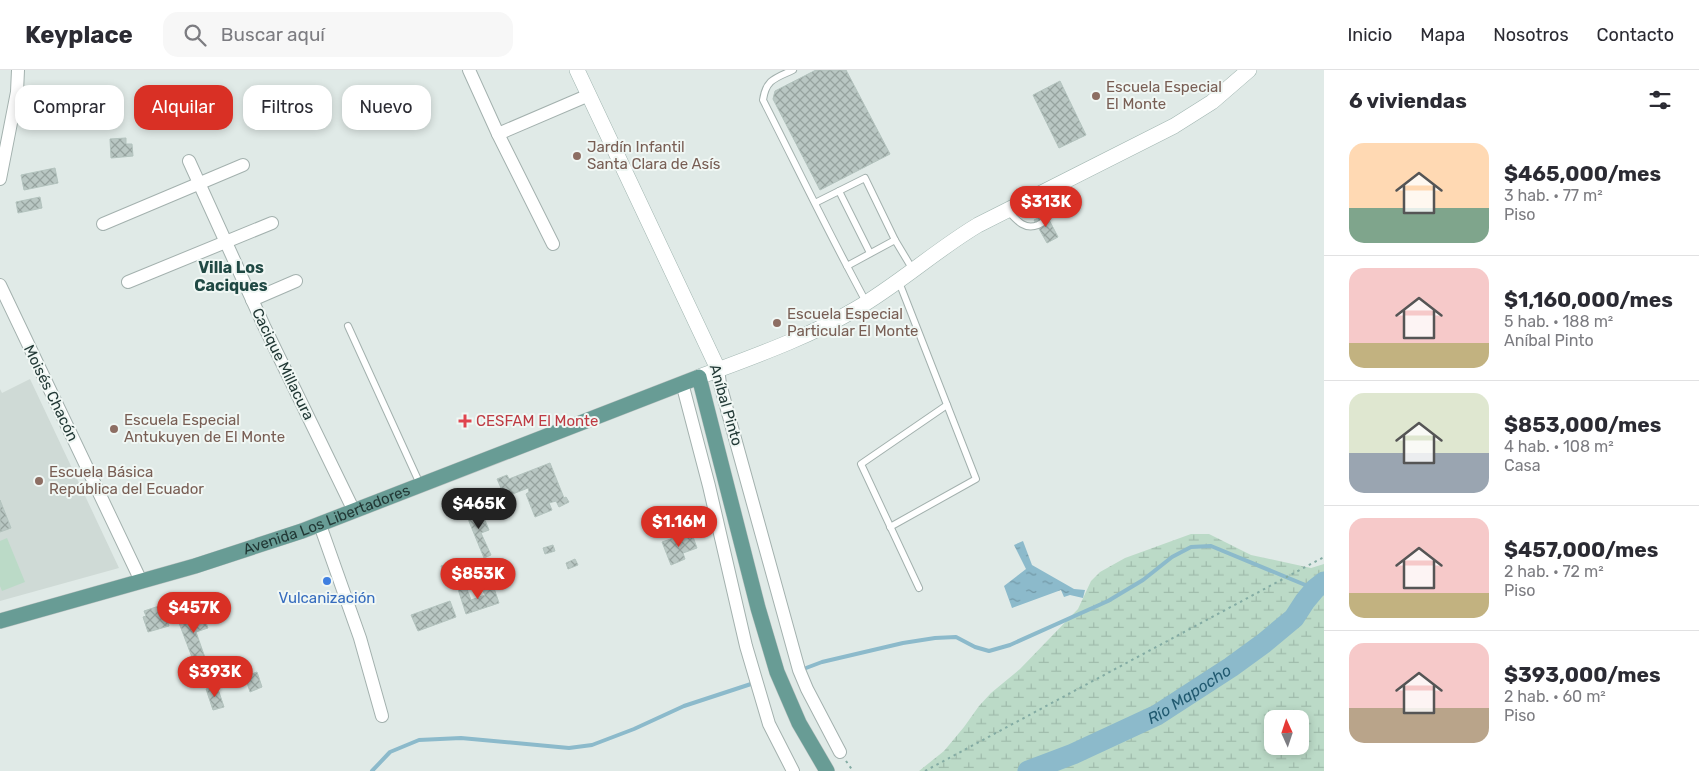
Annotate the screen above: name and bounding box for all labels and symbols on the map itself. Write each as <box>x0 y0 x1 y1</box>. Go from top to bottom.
place label: Escuela Especial El Monte <box>1106 78 1222 113</box>
marker: Escuela Especial El Monte <box>1090 90 1102 102</box>
place label: Jardín Infantil Santa Clara de Asís <box>587 138 721 173</box>
marker: Jardín Infantil Santa Clara de Asís <box>571 150 583 162</box>
pin: $313K <box>1011 186 1081 228</box>
district label: Villa Los Caciques <box>194 258 268 295</box>
street label: Cacique Millacura <box>248 305 318 423</box>
place label: Escuela Especial Particular El Monte <box>787 305 918 340</box>
marker: Escuela Especial Particular El Monte <box>771 317 783 329</box>
street label: Moisés Chacón <box>20 342 82 444</box>
street label: Aníbal Pinto <box>706 362 746 448</box>
place label: Escuela Especial Antukuyen de El Monte <box>124 411 285 446</box>
place label: CESFAM El Monte <box>476 412 598 430</box>
marker: CESFAM El Monte <box>458 414 472 428</box>
marker: Escuela Especial Antukuyen de El Monte <box>108 423 120 435</box>
place label: Escuela Básica República del Ecuador <box>49 463 204 498</box>
marker: Escuela Básica República del Ecuador <box>33 475 45 487</box>
street label: Avenida Los Libertadores <box>241 481 413 559</box>
pin: $465K <box>444 488 514 530</box>
pin: $1.16M <box>638 506 720 548</box>
pin: $853K <box>443 558 513 600</box>
marker: Vulcanización <box>321 575 333 587</box>
place label: Vulcanización <box>279 589 375 607</box>
pin: $457K <box>159 592 229 634</box>
pin: $393K <box>180 656 250 698</box>
water label: Río Mapocho <box>1144 660 1235 728</box>
north arrow <box>1264 710 1309 755</box>

